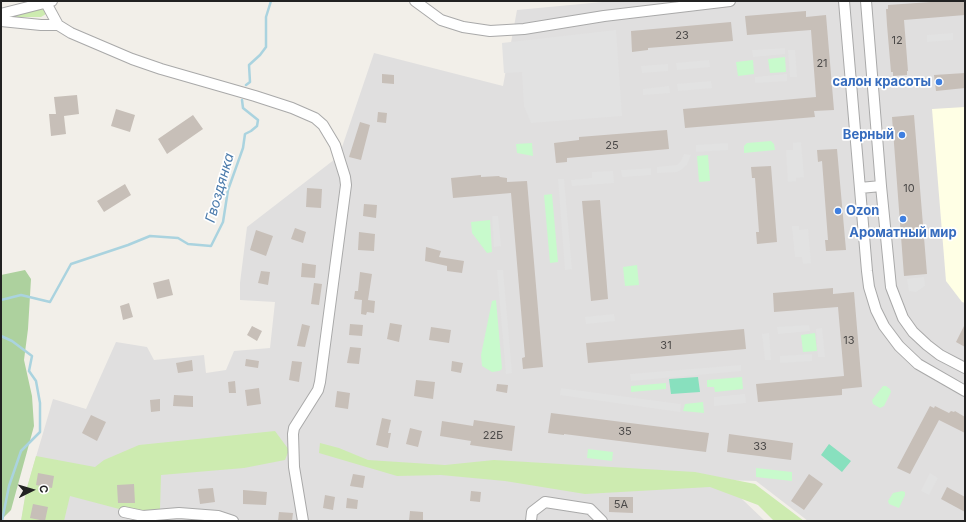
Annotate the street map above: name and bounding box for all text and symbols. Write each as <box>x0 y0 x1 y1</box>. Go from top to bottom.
house number: 23 <box>675 29 689 43</box>
house number: 12 <box>891 34 903 48</box>
house number: 21 <box>816 57 828 71</box>
place label: салон красоты <box>832 74 931 90</box>
marker: салон красоты <box>934 77 944 87</box>
place label: Верный <box>843 127 894 143</box>
marker: Верный <box>897 130 907 140</box>
house number: 25 <box>605 139 619 153</box>
water label: Гвоздянка <box>202 151 238 225</box>
house number: 10 <box>903 182 915 196</box>
place label: Ozon <box>846 203 879 219</box>
marker: Ozon <box>833 206 843 216</box>
marker: Ароматный мир <box>898 214 908 224</box>
place label: Ароматный мир <box>849 225 957 241</box>
house number: 13 <box>843 334 855 348</box>
house number: 31 <box>660 339 672 353</box>
house number: 35 <box>618 425 632 439</box>
house number: 22Б <box>483 429 503 443</box>
house number: 33 <box>753 440 767 454</box>
north arrow <box>12 470 52 510</box>
text: С <box>37 484 51 494</box>
house number: 5А <box>614 498 628 512</box>

